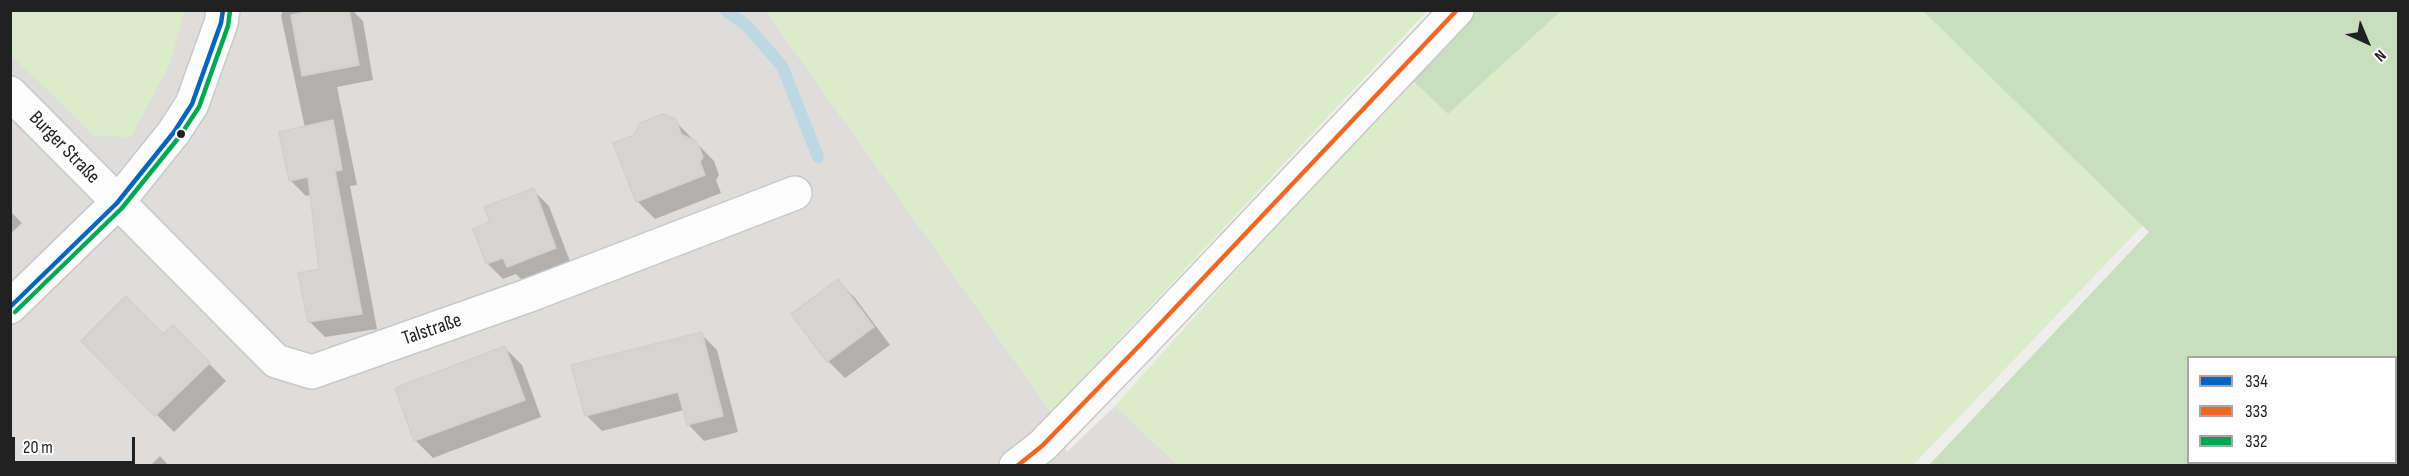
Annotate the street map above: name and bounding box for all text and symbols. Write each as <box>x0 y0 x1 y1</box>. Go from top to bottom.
north arrow <box>2337 12 2397 72</box>
text: N <box>2370 46 2390 65</box>
street label: Burger Straße <box>24 107 104 189</box>
unlabelled marker <box>175 128 187 140</box>
street label: Talstraße <box>399 309 465 351</box>
legend <box>2187 356 2397 464</box>
text: 334 <box>2245 371 2268 392</box>
text: 333 <box>2245 401 2268 422</box>
scale bar <box>15 425 138 463</box>
text: 332 <box>2245 431 2268 452</box>
text: 20 m <box>23 437 53 458</box>

